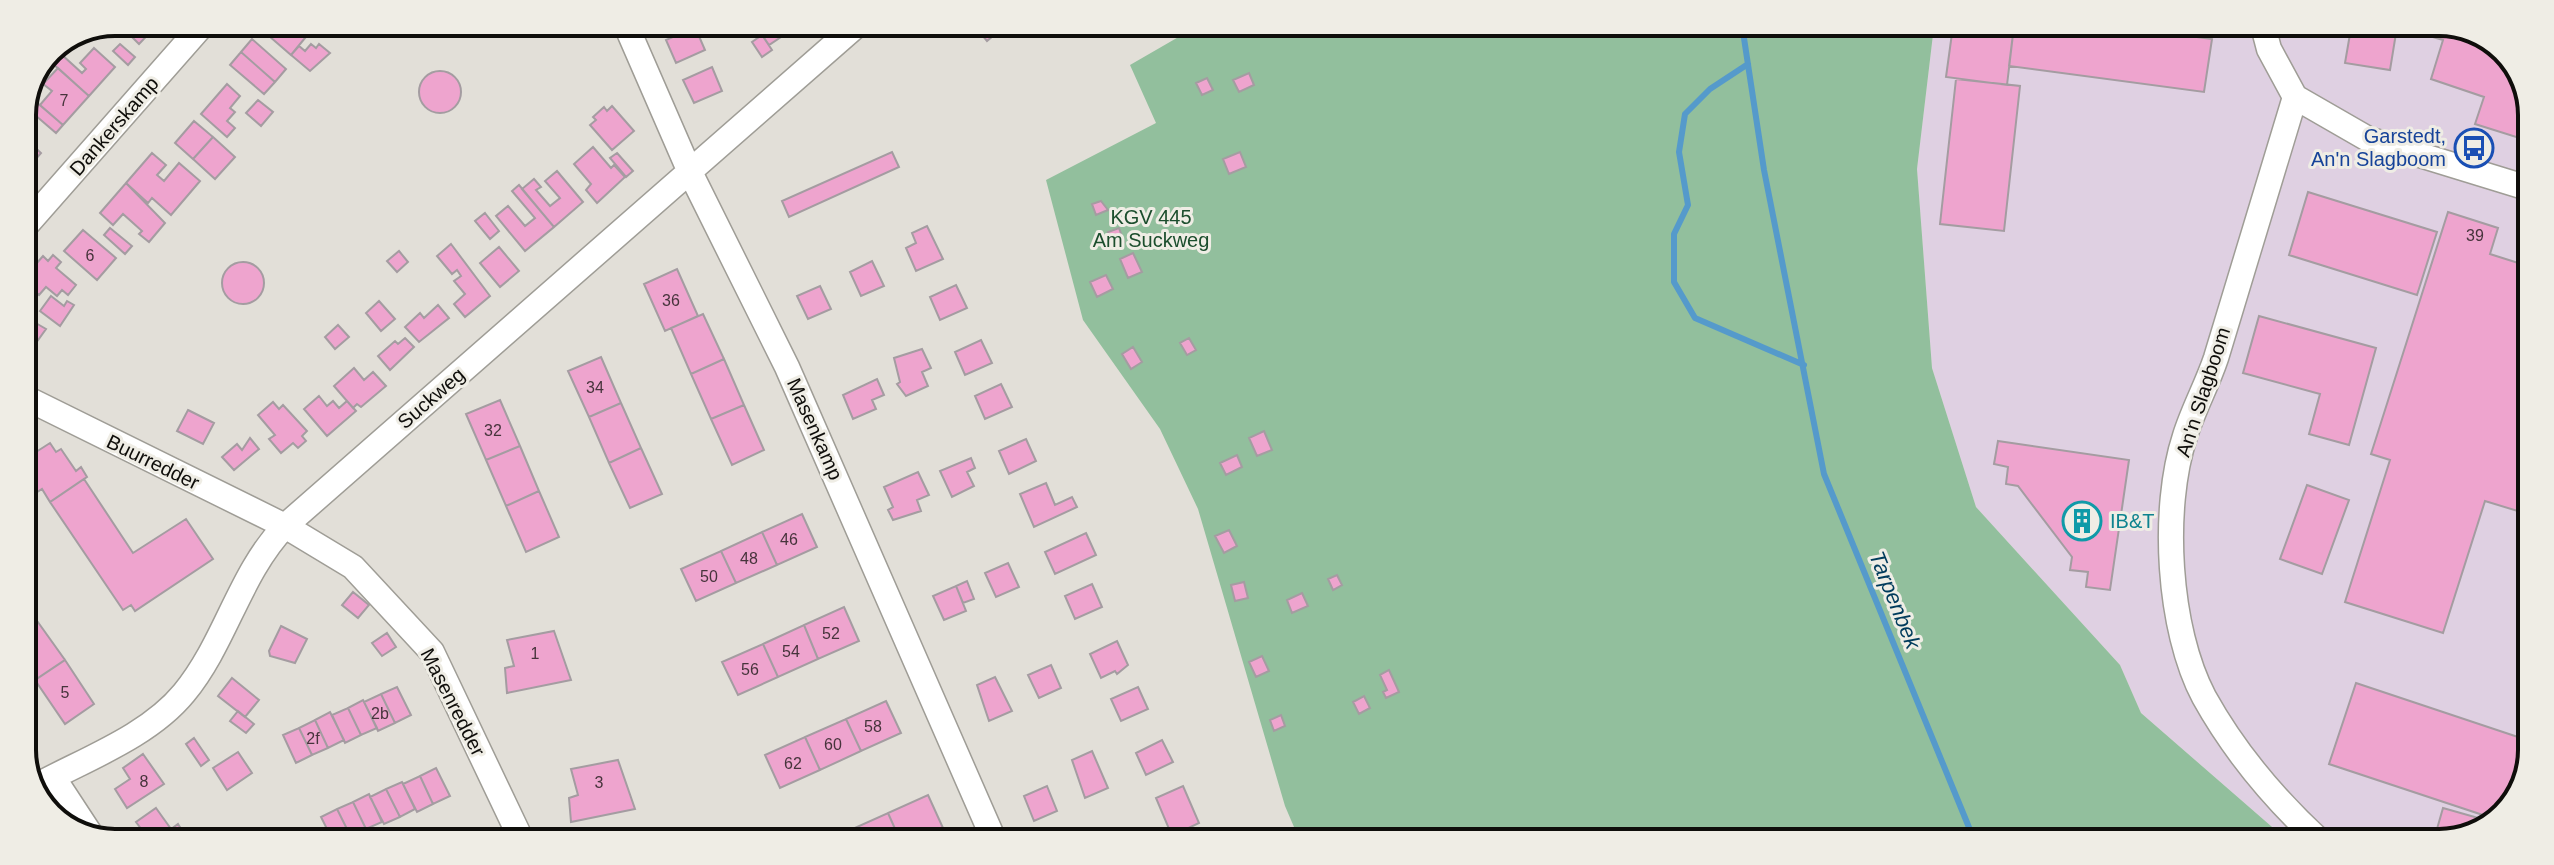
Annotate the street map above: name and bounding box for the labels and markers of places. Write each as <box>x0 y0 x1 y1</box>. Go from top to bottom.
place label: Garstedt, An'n Slagboom <box>2311 125 2446 170</box>
bus stop icon: Garstedt, An'n Slagboom <box>2453 127 2495 169</box>
building icon: IB&T <box>2061 500 2103 542</box>
place label: IB&T <box>2110 510 2154 532</box>

